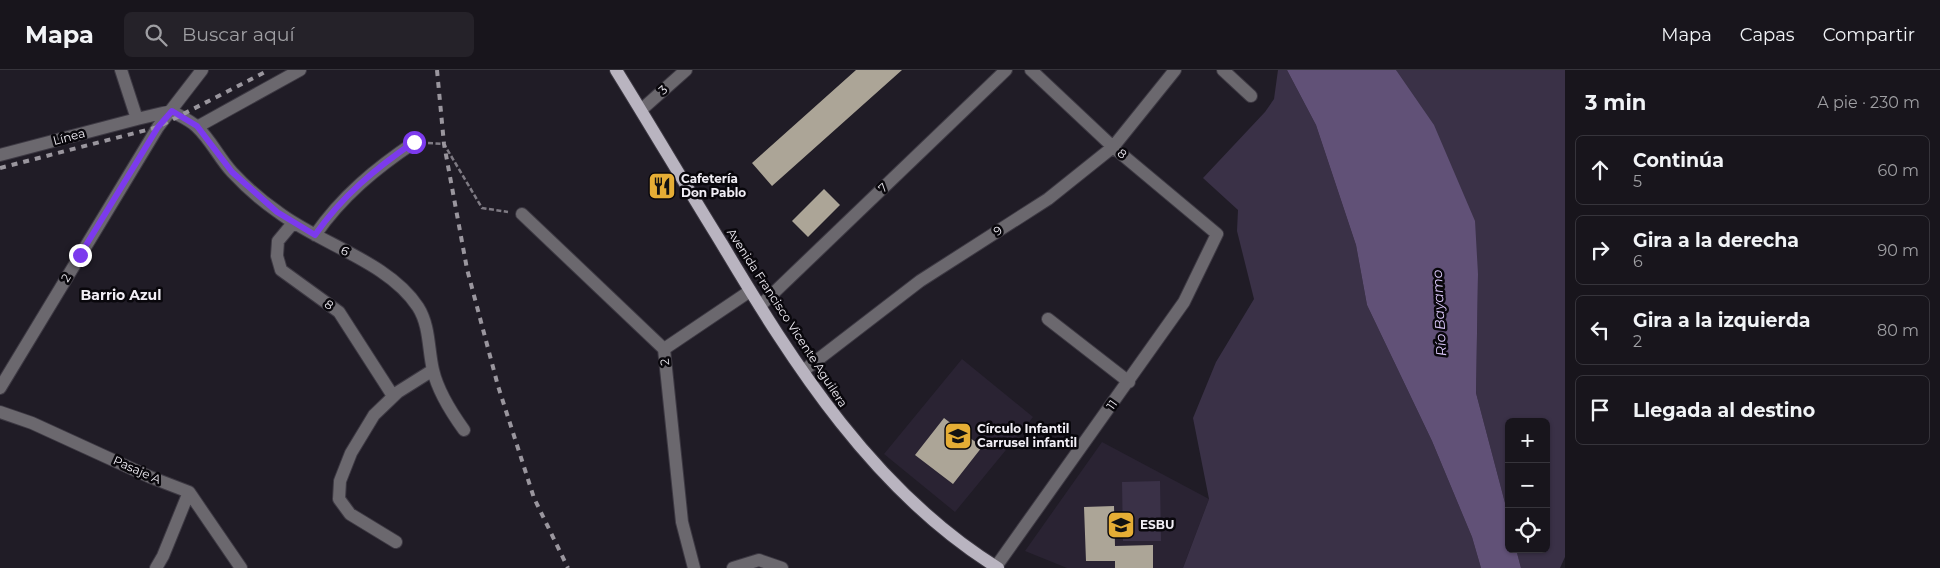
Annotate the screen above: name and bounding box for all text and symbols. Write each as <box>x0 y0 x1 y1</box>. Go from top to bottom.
search box <box>124 12 474 57</box>
text: Mapa <box>25 20 94 49</box>
icon: search <box>142 21 170 49</box>
text: Buscar aquí <box>182 23 295 46</box>
text: Mapa <box>1661 24 1712 46</box>
text: Capas <box>1740 24 1795 46</box>
text: Compartir <box>1823 24 1915 46</box>
street label: 3 <box>655 82 670 97</box>
text: 3 min <box>1585 90 1646 115</box>
text: A pie · 230 m <box>1817 93 1920 112</box>
street label: Línea <box>51 125 87 148</box>
route start <box>403 131 426 154</box>
street label: 8 <box>1115 145 1130 162</box>
text: Continúa <box>1633 149 1724 172</box>
icon: ahead <box>1586 156 1614 184</box>
text: 60 m <box>1877 161 1919 180</box>
restaurant icon: Cafetería Don Pablo <box>647 171 677 201</box>
place label: Cafetería Don Pablo <box>681 171 746 200</box>
text: 5 <box>1633 172 1642 191</box>
street label: 7 <box>875 180 890 195</box>
street label: 9 <box>991 222 1005 239</box>
street label: Avenida Francisco Vicente Aguilera <box>724 226 851 410</box>
text: Gira a la derecha <box>1633 229 1799 252</box>
icon: right <box>1586 236 1614 264</box>
text: 90 m <box>1877 241 1919 260</box>
street label: 6 <box>338 242 352 259</box>
route end <box>69 244 92 267</box>
text: 6 <box>1633 252 1643 271</box>
water label: Río Bayamo <box>1428 269 1450 357</box>
street label: 2 <box>57 271 74 285</box>
district label: Barrio Azul <box>81 286 161 304</box>
street label: 8 <box>322 296 337 313</box>
text: Gira a la izquierda <box>1633 309 1811 332</box>
icon: left <box>1586 316 1614 344</box>
text: 80 m <box>1877 321 1919 340</box>
text: 2 <box>1633 332 1642 351</box>
street label: 2 <box>657 358 672 366</box>
icon: arrive <box>1586 396 1614 424</box>
street label: 11 <box>1103 397 1120 413</box>
text: Llegada al destino <box>1633 399 1815 422</box>
map controls <box>1505 418 1550 553</box>
button: + <box>1505 418 1550 463</box>
school or university icon: Círculo Infantil Carrusel infantil <box>943 421 973 451</box>
place label: Círculo Infantil Carrusel infantil <box>977 421 1077 450</box>
street label: Pasaje A <box>111 452 164 487</box>
button: − <box>1505 463 1550 508</box>
button: locate <box>1505 508 1550 553</box>
school or university icon: ESBU <box>1106 510 1136 540</box>
place label: ESBU <box>1140 517 1174 532</box>

